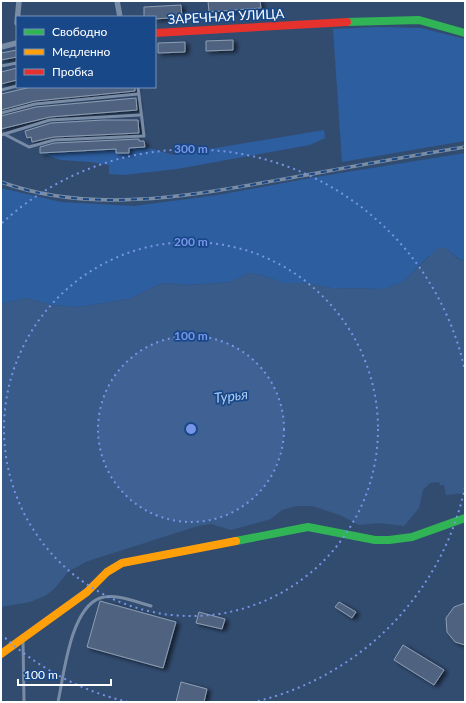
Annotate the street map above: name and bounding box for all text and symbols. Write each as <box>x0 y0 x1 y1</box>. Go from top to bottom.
street label: ЗАРЕЧНАЯ УЛИЦА <box>167 5 285 27</box>
legend <box>16 16 156 88</box>
text: Свободно <box>52 24 108 39</box>
text: Медленно <box>52 44 111 59</box>
text: Пробка <box>52 64 93 79</box>
text: 300 m <box>174 141 208 156</box>
text: 200 m <box>174 234 208 249</box>
text: 100 m <box>174 328 208 343</box>
water label: Турья <box>213 385 249 406</box>
centre of rings <box>184 422 198 436</box>
scale bar <box>18 661 111 687</box>
text: 100 m <box>24 667 58 682</box>

